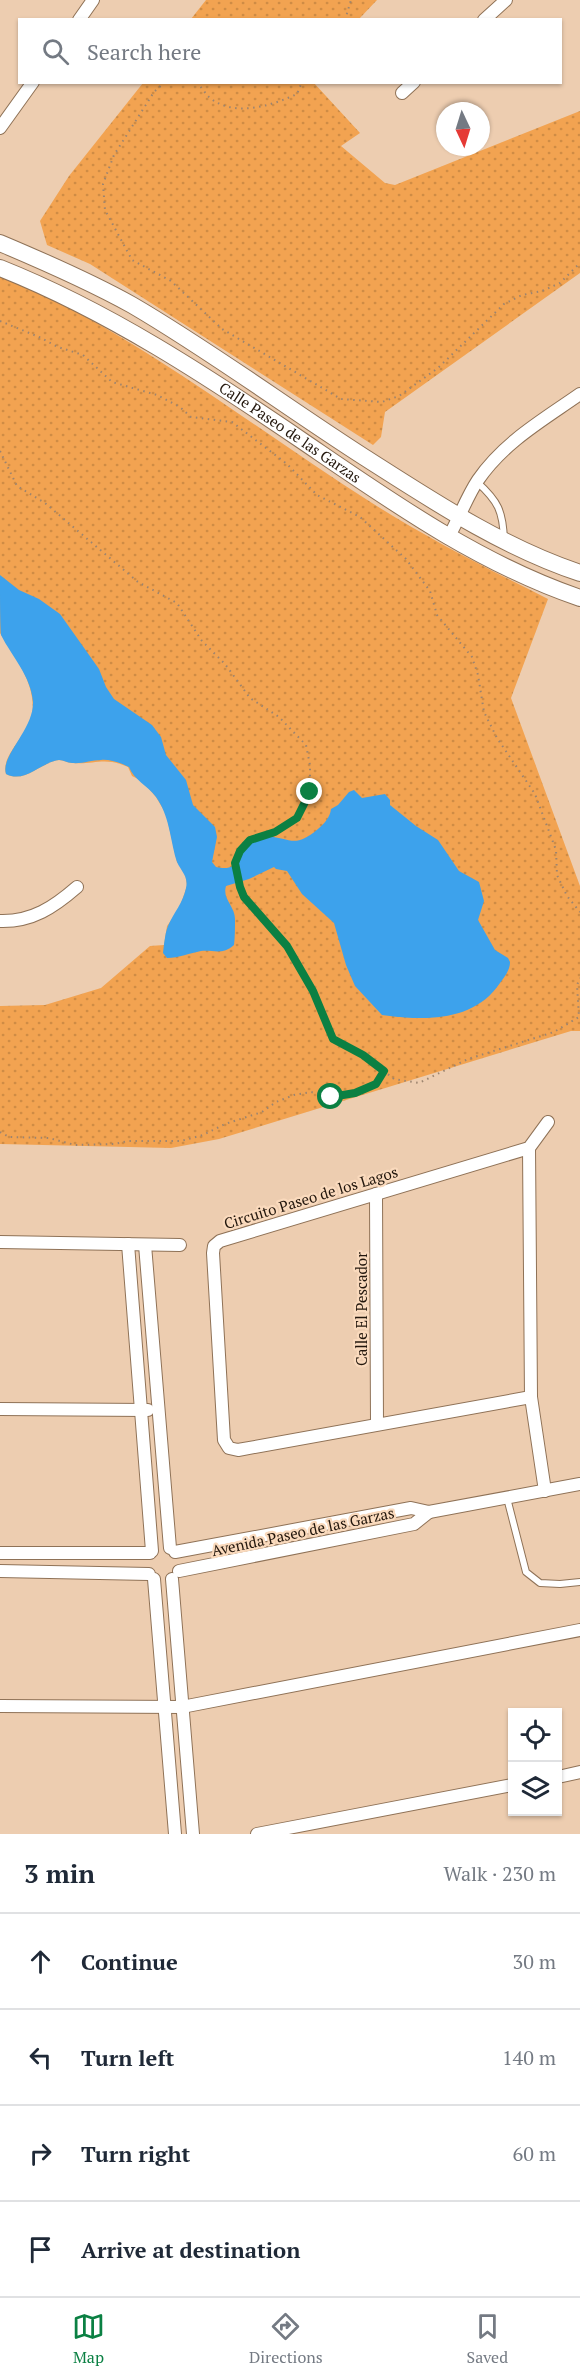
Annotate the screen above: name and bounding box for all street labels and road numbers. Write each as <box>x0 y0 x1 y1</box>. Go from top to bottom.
street label: Calle Paseo de las Garzas <box>216 377 365 487</box>
street label: Circuito Paseo de los Lagos <box>221 1161 400 1233</box>
street label: Calle El Pescador <box>351 1252 371 1366</box>
street label: Avenida Paseo de las Garzas <box>210 1502 396 1560</box>

